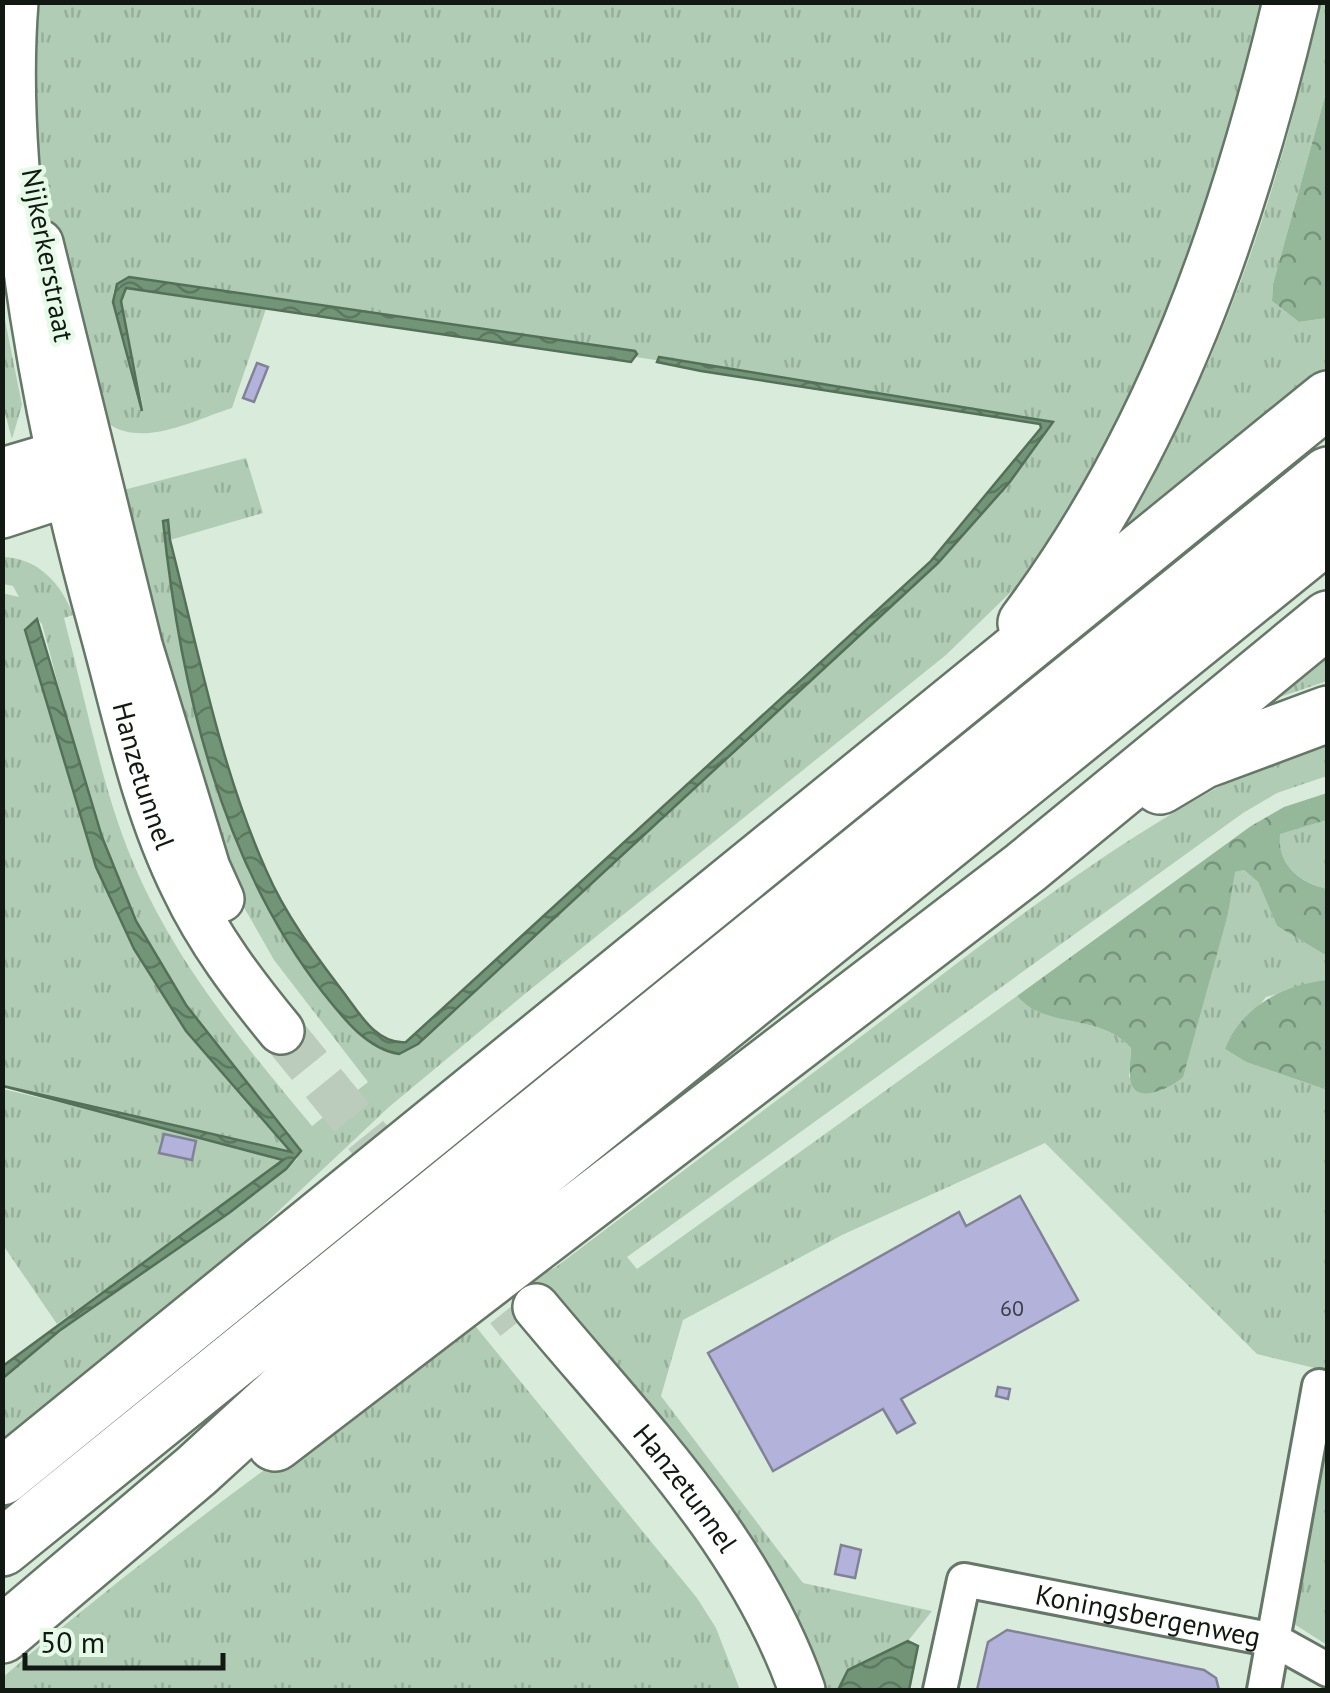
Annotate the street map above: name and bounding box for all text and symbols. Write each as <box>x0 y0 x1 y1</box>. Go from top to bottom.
street label: Nijkerkerstraat <box>14 165 83 345</box>
street label: Hanzetunnel <box>104 698 184 854</box>
house number: 60 <box>1000 1294 1024 1322</box>
street label: Hanzetunnel <box>625 1416 747 1559</box>
street label: Koningsbergenweg <box>1032 1575 1264 1655</box>
scale bar <box>25 1608 222 1670</box>
text: 50 m <box>40 1622 105 1661</box>

